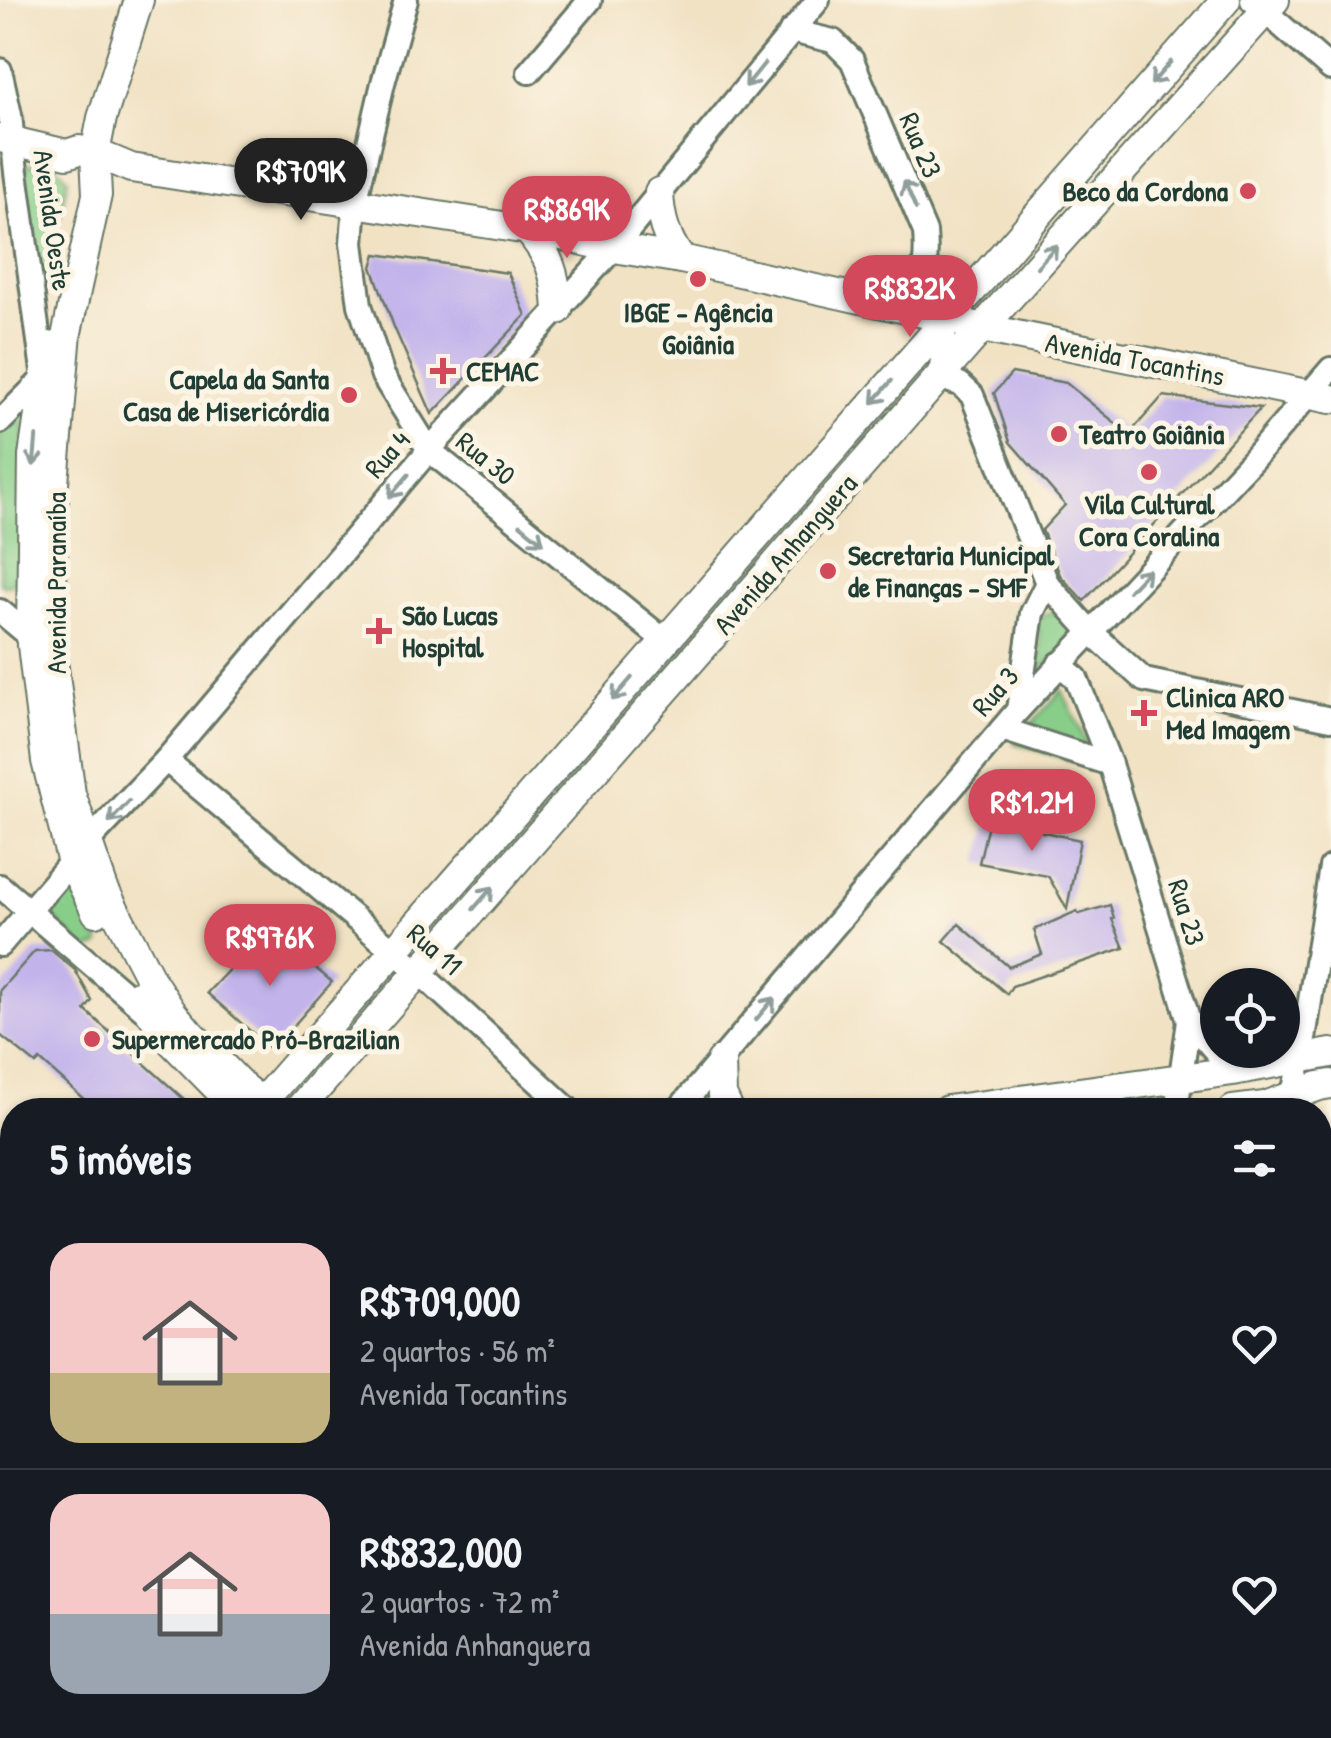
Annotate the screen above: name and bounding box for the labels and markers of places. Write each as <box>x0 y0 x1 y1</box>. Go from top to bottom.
pin: R$709K <box>220 138 382 223</box>
place label: Beco da Cordona <box>1062 172 1228 210</box>
pin: R$869K <box>486 176 648 261</box>
marker: Beco da Cordona <box>1237 180 1259 202</box>
pin: R$832K <box>829 255 991 340</box>
marker: IBGE - Agência Goiânia <box>687 268 709 290</box>
place label: IBGE - Agência Goiânia <box>624 293 772 363</box>
place label: CEMAC <box>466 352 539 390</box>
marker: CEMAC <box>430 358 456 384</box>
place label: Capela da Santa Casa de Misericórdia <box>123 360 329 430</box>
marker: Capela da Santa Casa de Misericórdia <box>338 384 360 406</box>
place label: Teatro Goiânia <box>1078 415 1224 453</box>
marker: Teatro Goiânia <box>1048 423 1070 445</box>
marker: Vila Cultural Cora Coralina <box>1138 461 1160 483</box>
place label: Vila Cultural Cora Coralina <box>1079 485 1219 555</box>
place label: Secretaria Municipal de Finanças - SMF <box>848 536 1055 606</box>
marker: Secretaria Municipal de Finanças - SMF <box>817 560 839 582</box>
place label: São Lucas Hospital <box>402 596 498 667</box>
marker: São Lucas Hospital <box>366 618 392 644</box>
place label: Clinica ARO Med Imagem <box>1166 678 1290 749</box>
marker: Clinica ARO Med Imagem <box>1131 700 1157 726</box>
pin: R$1.2M <box>951 769 1113 854</box>
pin: R$976K <box>189 904 351 989</box>
place label: Supermercado Pró-Brazilian <box>112 1020 400 1059</box>
marker: Supermercado Pró-Brazilian <box>81 1028 103 1050</box>

